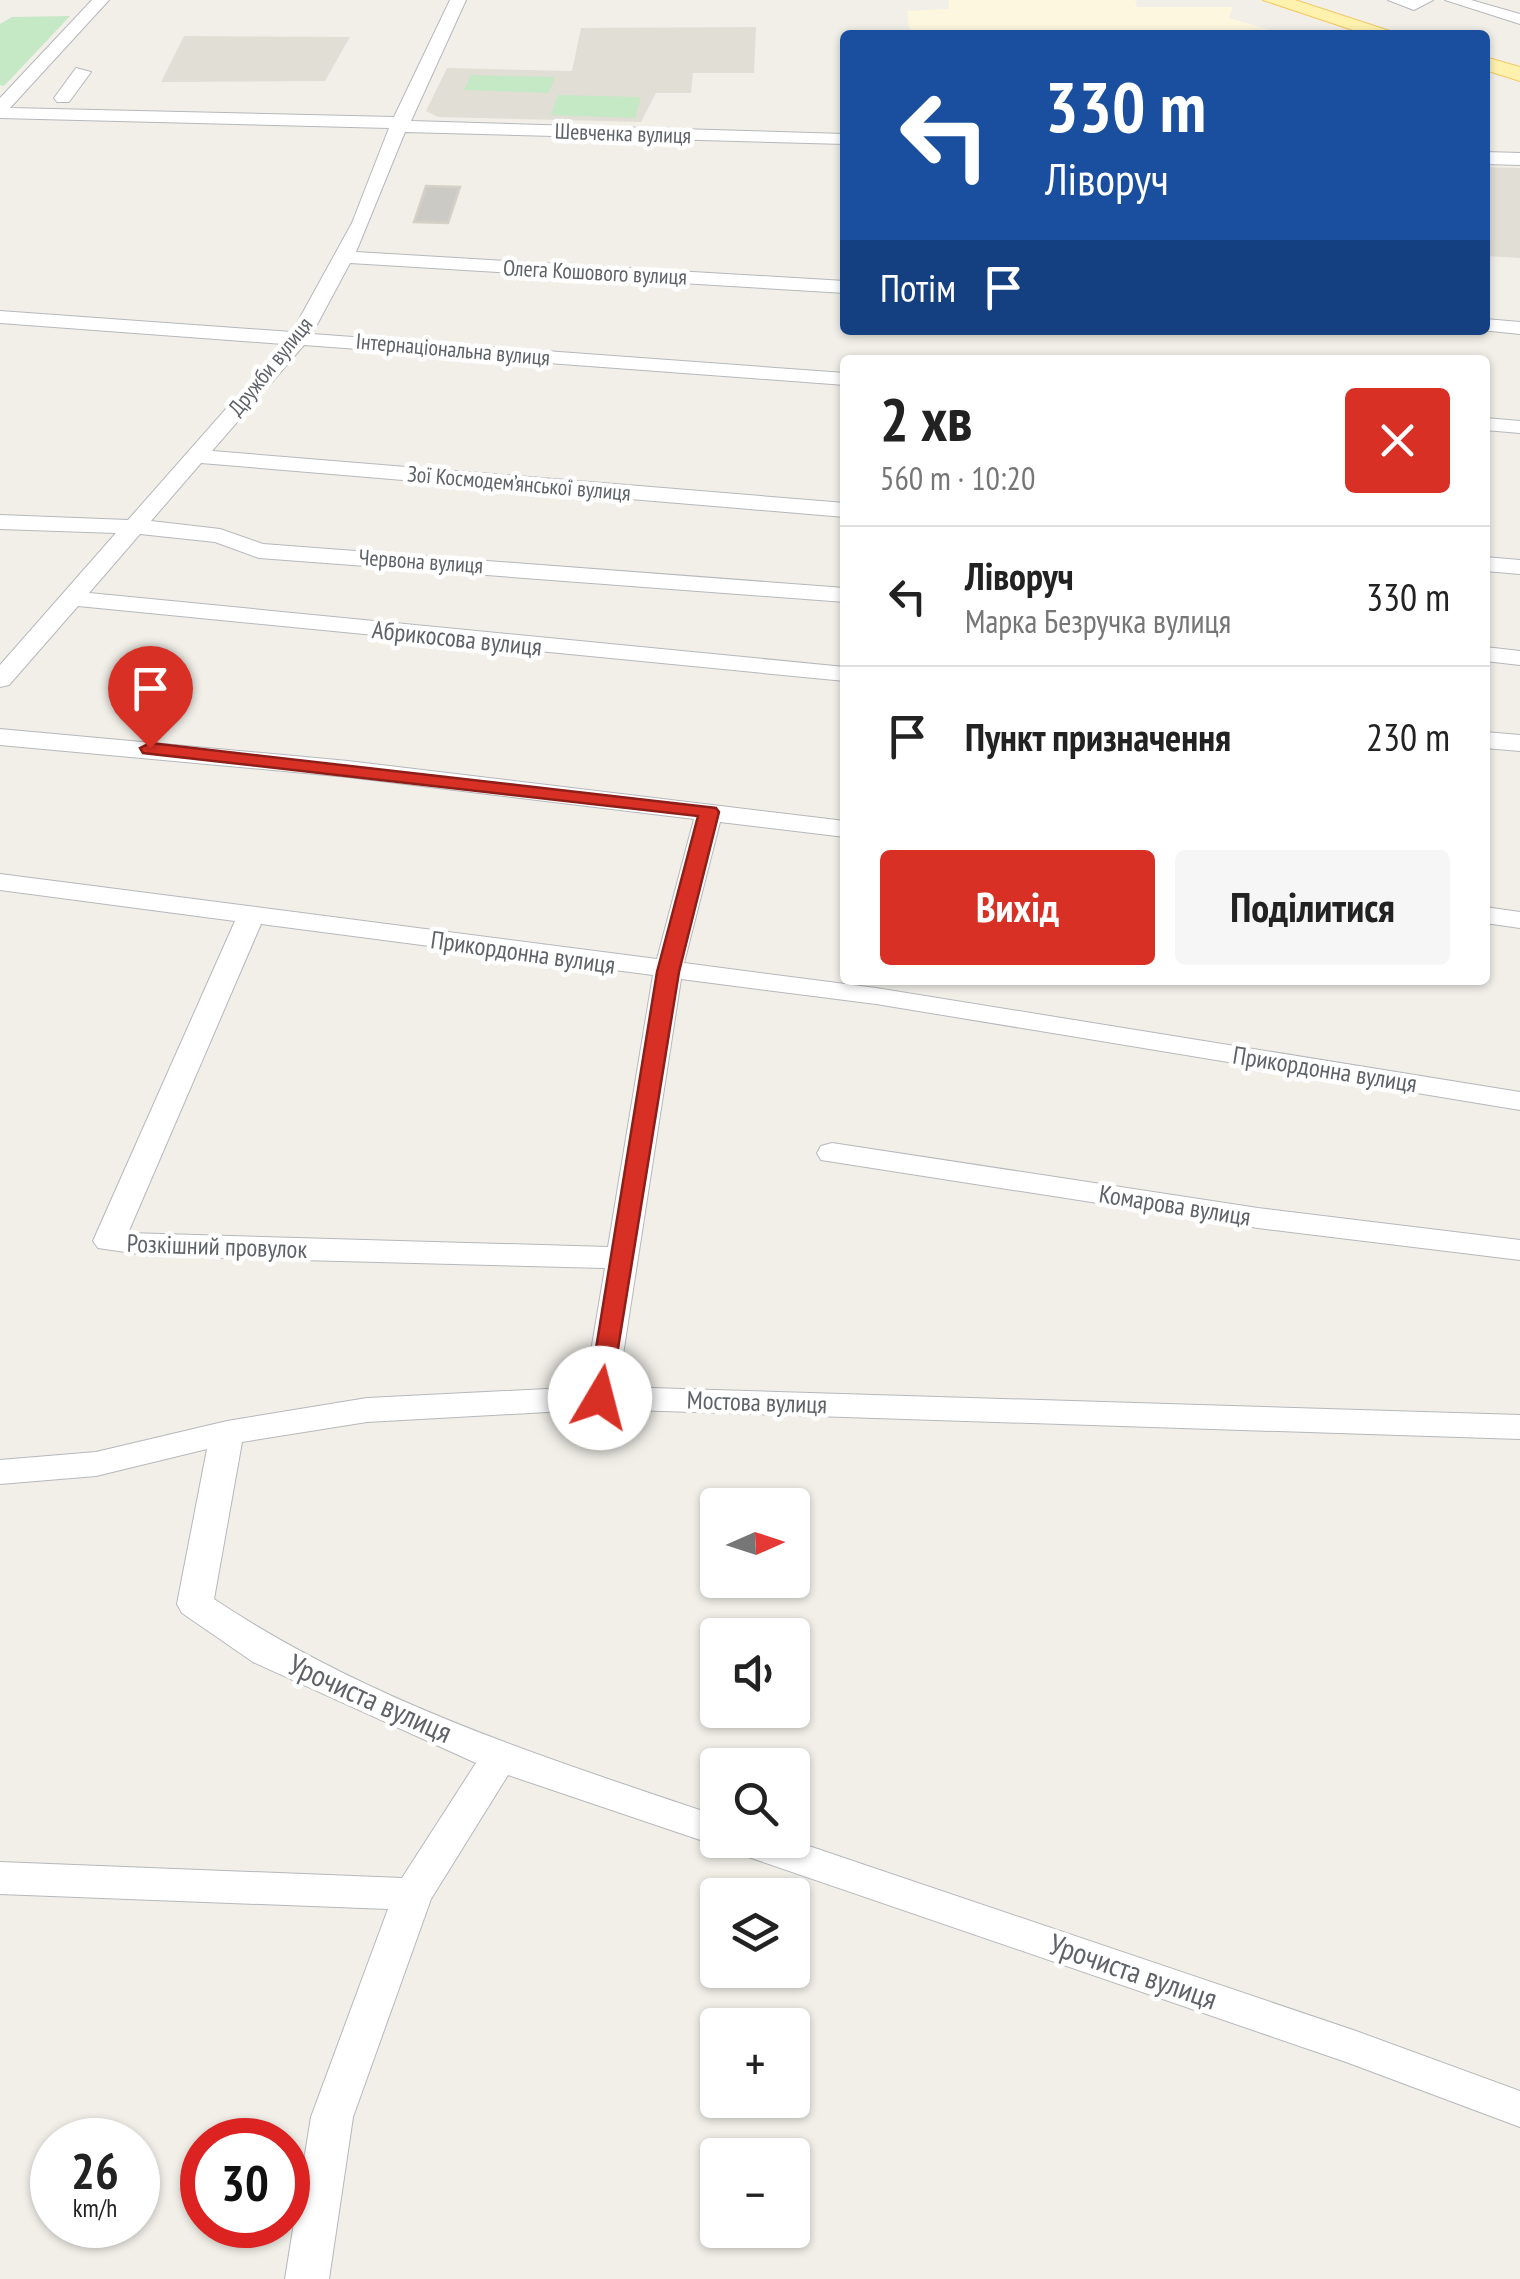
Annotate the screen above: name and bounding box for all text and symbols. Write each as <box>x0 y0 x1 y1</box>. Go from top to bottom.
text: 330 m <box>1045 61 1206 151</box>
icon: left <box>880 70 1010 200</box>
street label: Шевченка вулиця <box>554 117 692 149</box>
text: Ліворуч <box>1045 149 1169 207</box>
street label: Олега Кошового вулиця <box>502 253 688 291</box>
icon: arrive <box>976 260 1031 315</box>
text: Потім <box>880 263 956 312</box>
street label: Дружби вулиця <box>222 311 318 421</box>
street label: Інтернаціональна вулиця <box>355 327 551 371</box>
text: 2 хв <box>880 380 972 458</box>
button: close <box>1345 388 1450 493</box>
text: 560 m · 10:20 <box>880 457 1035 499</box>
street label: Зої Космодем’янської вулиця <box>406 459 632 507</box>
street label: Червона вулиця <box>358 543 484 579</box>
text: Ліворуч <box>965 551 1074 600</box>
icon: left <box>880 569 935 624</box>
text: 330 m <box>1366 572 1450 621</box>
text: Марка Безручка вулиця <box>965 600 1231 642</box>
street label: Абрикосова вулиця <box>371 613 543 663</box>
pin <box>108 646 193 749</box>
icon: arrive <box>123 661 178 716</box>
icon: arrive <box>880 709 935 764</box>
text: Пункт призначення <box>965 712 1231 761</box>
text: 230 m <box>1366 712 1450 761</box>
button: Вихід <box>880 850 1155 965</box>
button: Поділитися <box>1175 850 1450 965</box>
street label: Прикордонна вулиця <box>429 923 617 981</box>
street label: Прикордонна вулиця <box>1231 1039 1419 1099</box>
street label: Комарова вулиця <box>1097 1177 1253 1233</box>
street label: Розкішний провулок <box>126 1227 308 1265</box>
position arrow <box>548 1346 652 1450</box>
street label: Мостова вулиця <box>686 1384 828 1420</box>
north arrow <box>700 1488 810 1598</box>
map controls <box>700 1488 810 2248</box>
button: sound <box>700 1618 810 1728</box>
street label: Урочиста вулиця <box>283 1644 458 1751</box>
button: search <box>700 1748 810 1858</box>
button: layers <box>700 1878 810 1988</box>
street label: Урочиста вулиця <box>1044 1924 1222 2017</box>
button: + <box>700 2008 810 2118</box>
speed limit sign: 30 <box>180 2118 310 2248</box>
text: 26 <box>71 2138 119 2203</box>
button: − <box>700 2138 810 2248</box>
text: km/h <box>73 2192 117 2224</box>

